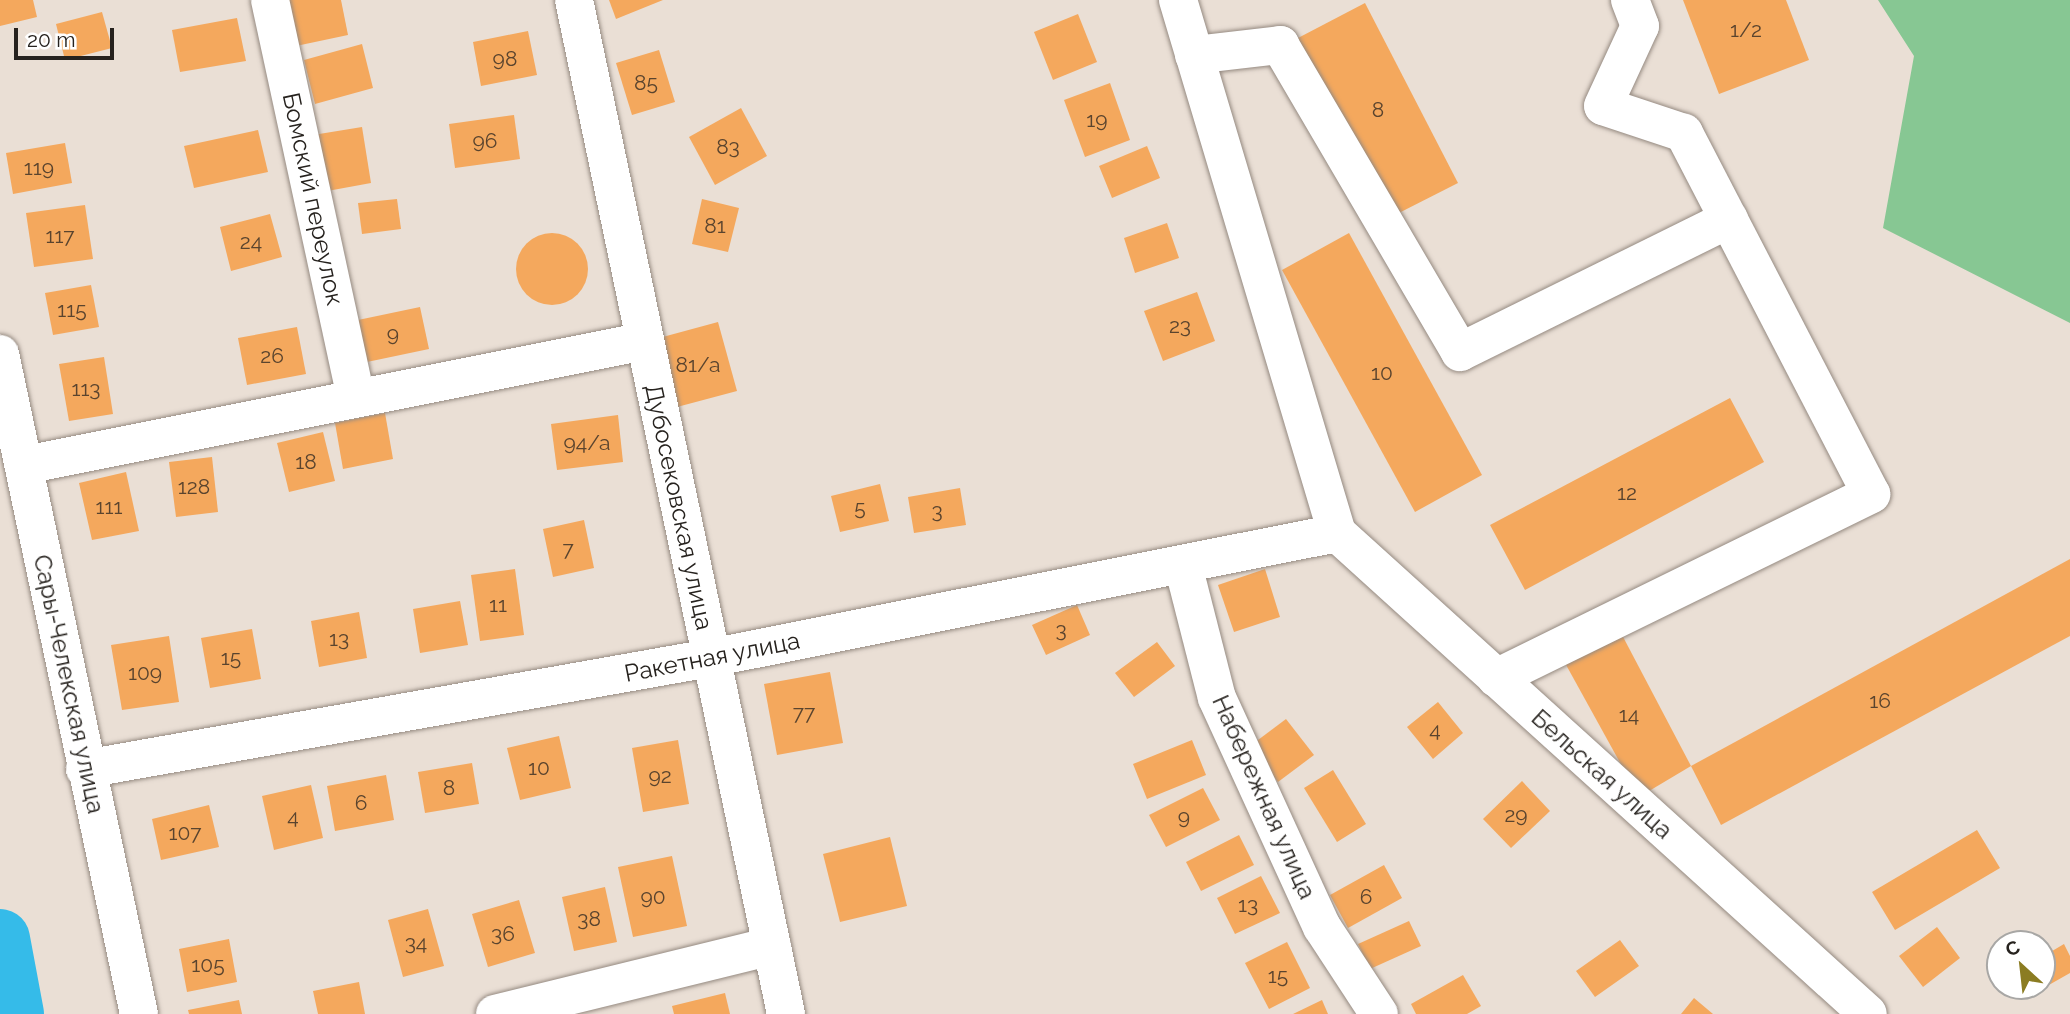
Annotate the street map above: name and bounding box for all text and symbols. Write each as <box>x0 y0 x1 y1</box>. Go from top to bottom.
scale bar <box>18 14 117 58</box>
house number: 1/2 <box>1730 17 1762 43</box>
text: 20 m <box>27 27 75 52</box>
house number: 98 <box>493 46 517 72</box>
house number: 85 <box>634 70 658 96</box>
street label: Бомский переулок <box>276 90 350 308</box>
house number: 8 <box>1372 97 1384 123</box>
house number: 19 <box>1086 107 1108 133</box>
house number: 96 <box>473 128 497 154</box>
house number: 83 <box>716 134 740 160</box>
house number: 119 <box>24 155 54 181</box>
house number: 81 <box>704 213 726 239</box>
house number: 117 <box>45 223 75 249</box>
house number: 24 <box>240 229 262 255</box>
house number: 115 <box>57 297 87 323</box>
house number: 23 <box>1169 313 1191 339</box>
house number: 9 <box>387 321 399 347</box>
house number: 26 <box>260 343 284 369</box>
house number: 81/а <box>676 352 720 378</box>
house number: 10 <box>1371 360 1393 386</box>
house number: 113 <box>71 376 101 402</box>
street label: Дубосековская улица <box>639 381 719 633</box>
house number: 94/a <box>563 430 611 456</box>
house number: 18 <box>295 449 317 475</box>
house number: 128 <box>178 474 210 500</box>
house number: 12 <box>1617 480 1637 506</box>
house number: 111 <box>96 494 122 520</box>
house number: 5 <box>854 495 866 521</box>
house number: 3 <box>931 498 943 524</box>
house number: 7 <box>562 536 574 562</box>
street label: Сары-Челекская улица <box>27 552 111 816</box>
house number: 11 <box>489 592 507 618</box>
house number: 3 <box>1055 617 1067 643</box>
house number: 13 <box>329 626 349 652</box>
street label: Ракетная улица <box>622 626 802 688</box>
house number: 15 <box>221 645 241 671</box>
house number: 109 <box>128 660 162 686</box>
house number: 16 <box>1869 688 1891 714</box>
street label: Набережная улица <box>1206 690 1322 904</box>
house number: 77 <box>793 700 815 726</box>
house number: 14 <box>1619 702 1639 728</box>
street label: Бельская улица <box>1525 703 1679 845</box>
house number: 4 <box>1429 717 1441 743</box>
house number: 10 <box>528 755 550 781</box>
house number: 92 <box>648 763 672 789</box>
house number: 8 <box>443 775 455 801</box>
house number: 6 <box>355 790 367 816</box>
house number: 29 <box>1504 802 1528 828</box>
house number: 4 <box>287 804 299 830</box>
house number: 9 <box>1178 804 1190 830</box>
house number: 107 <box>169 820 201 846</box>
house number: 90 <box>640 884 666 910</box>
house number: 6 <box>1360 884 1372 910</box>
house number: 13 <box>1238 892 1258 918</box>
house number: 38 <box>577 906 601 932</box>
house number: 36 <box>491 921 515 947</box>
house number: 34 <box>405 930 427 956</box>
north arrow <box>1986 930 2056 1000</box>
text: С <box>2002 935 2023 961</box>
house number: 105 <box>191 952 225 978</box>
house number: 15 <box>1268 963 1288 989</box>

